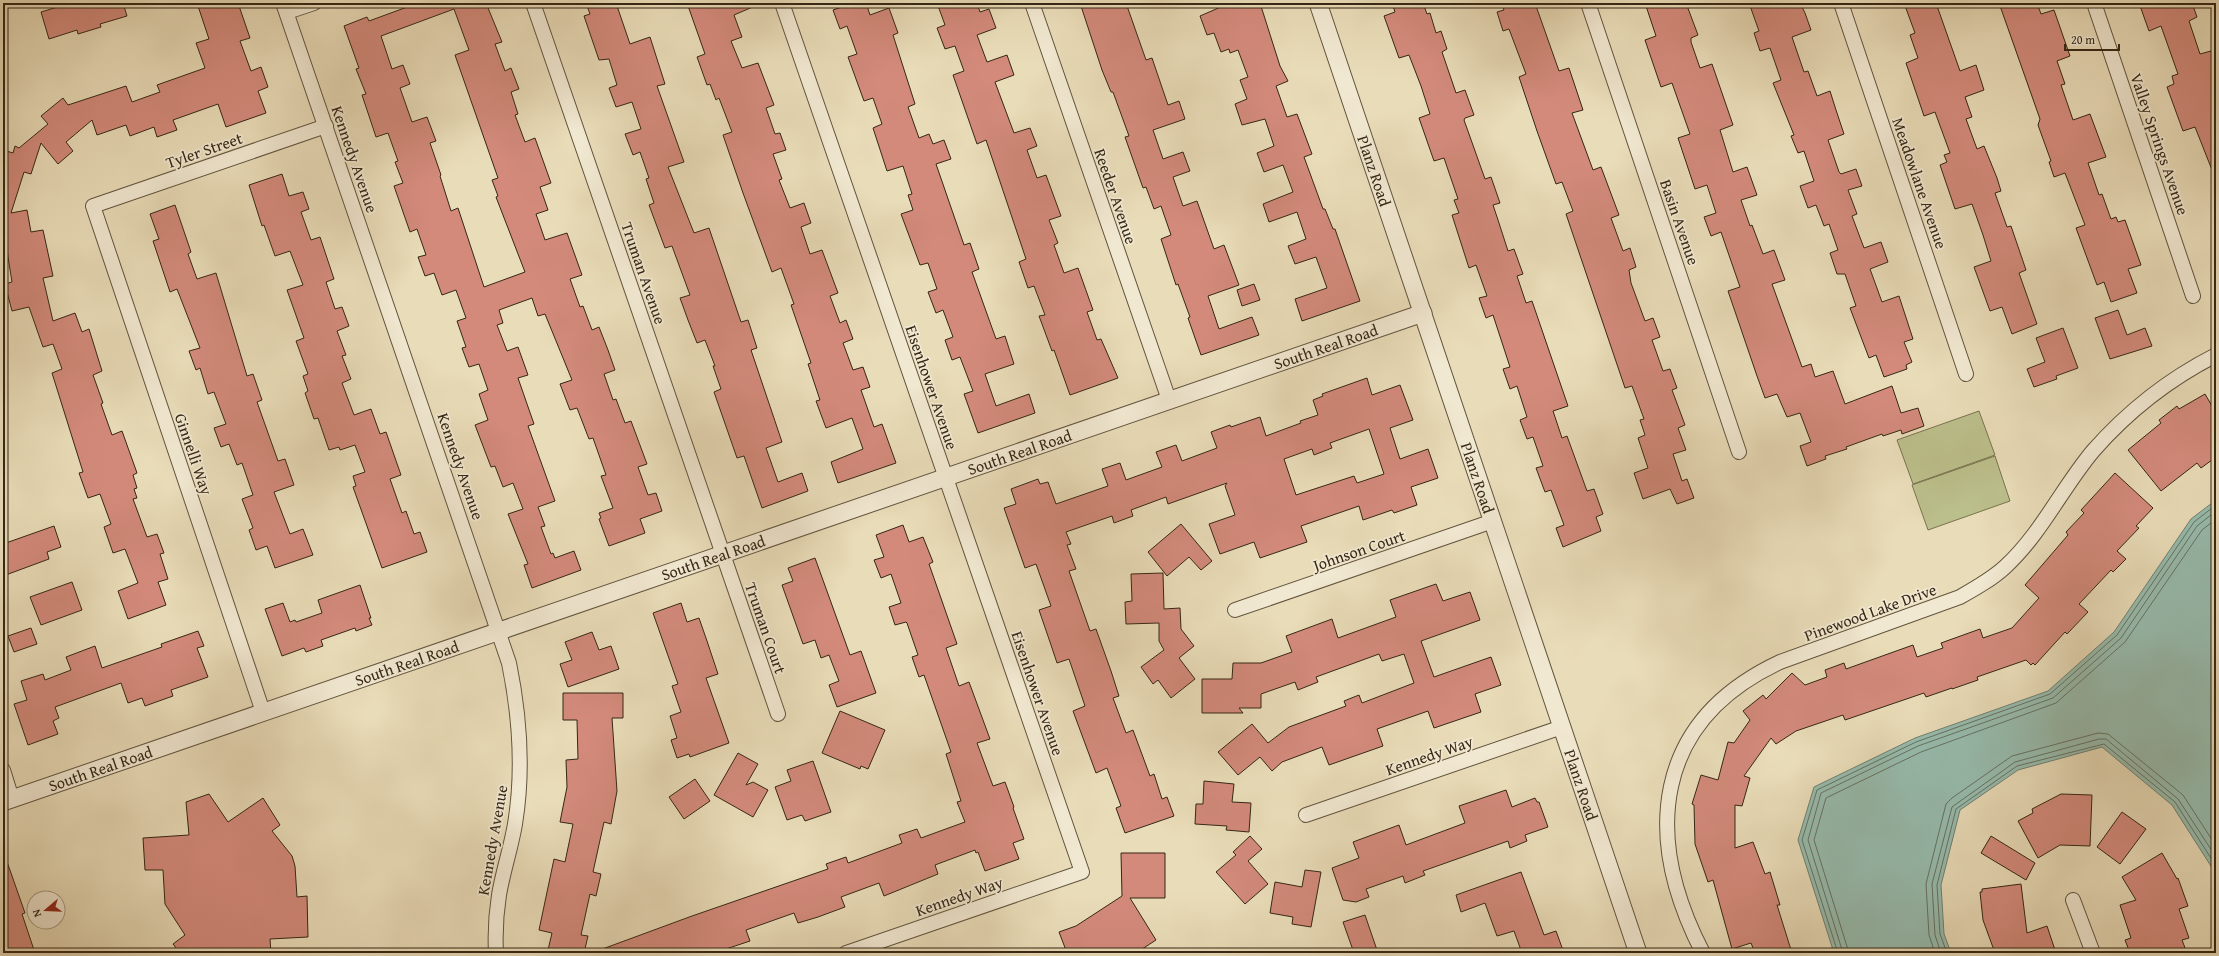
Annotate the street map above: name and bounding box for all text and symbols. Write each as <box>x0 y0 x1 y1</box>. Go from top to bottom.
scale bar <box>2065 26 2119 52</box>
text: 20 m <box>2071 31 2095 48</box>
street label: Valley Springs Avenue <box>2124 70 2196 218</box>
street label: Kennedy Avenue <box>325 102 385 216</box>
street label: Meadowlane Avenue <box>1886 114 1954 252</box>
street label: Tyler Street <box>162 126 246 174</box>
street label: Planz Road <box>1351 132 1398 210</box>
street label: Reeder Avenue <box>1088 145 1144 247</box>
street label: Basin Avenue <box>1654 176 1706 268</box>
street label: Truman Avenue <box>615 219 673 327</box>
street label: South Real Road <box>1270 317 1381 376</box>
street label: Eisenhower Avenue <box>899 322 965 452</box>
street label: Kennedy Avenue <box>431 409 491 523</box>
street label: Ginnelli Way <box>169 410 219 498</box>
street label: South Real Road <box>964 423 1075 481</box>
street label: Planz Road <box>1455 439 1501 517</box>
street label: Johnson Court <box>1308 523 1409 578</box>
street label: South Real Road <box>658 528 769 587</box>
street label: Pinewood Lake Drive <box>1800 577 1940 647</box>
street label: Truman Court <box>739 579 793 677</box>
street label: Eisenhower Avenue <box>1005 628 1071 758</box>
street label: South Real Road <box>351 634 462 692</box>
street label: Kennedy Way <box>1382 729 1476 781</box>
street label: South Real Road <box>45 739 156 797</box>
street label: Planz Road <box>1558 746 1605 824</box>
street label: Kennedy Avenue <box>470 783 514 897</box>
street label: Kennedy Way <box>912 870 1006 922</box>
north arrow <box>26 890 66 930</box>
text: N <box>28 907 45 919</box>

